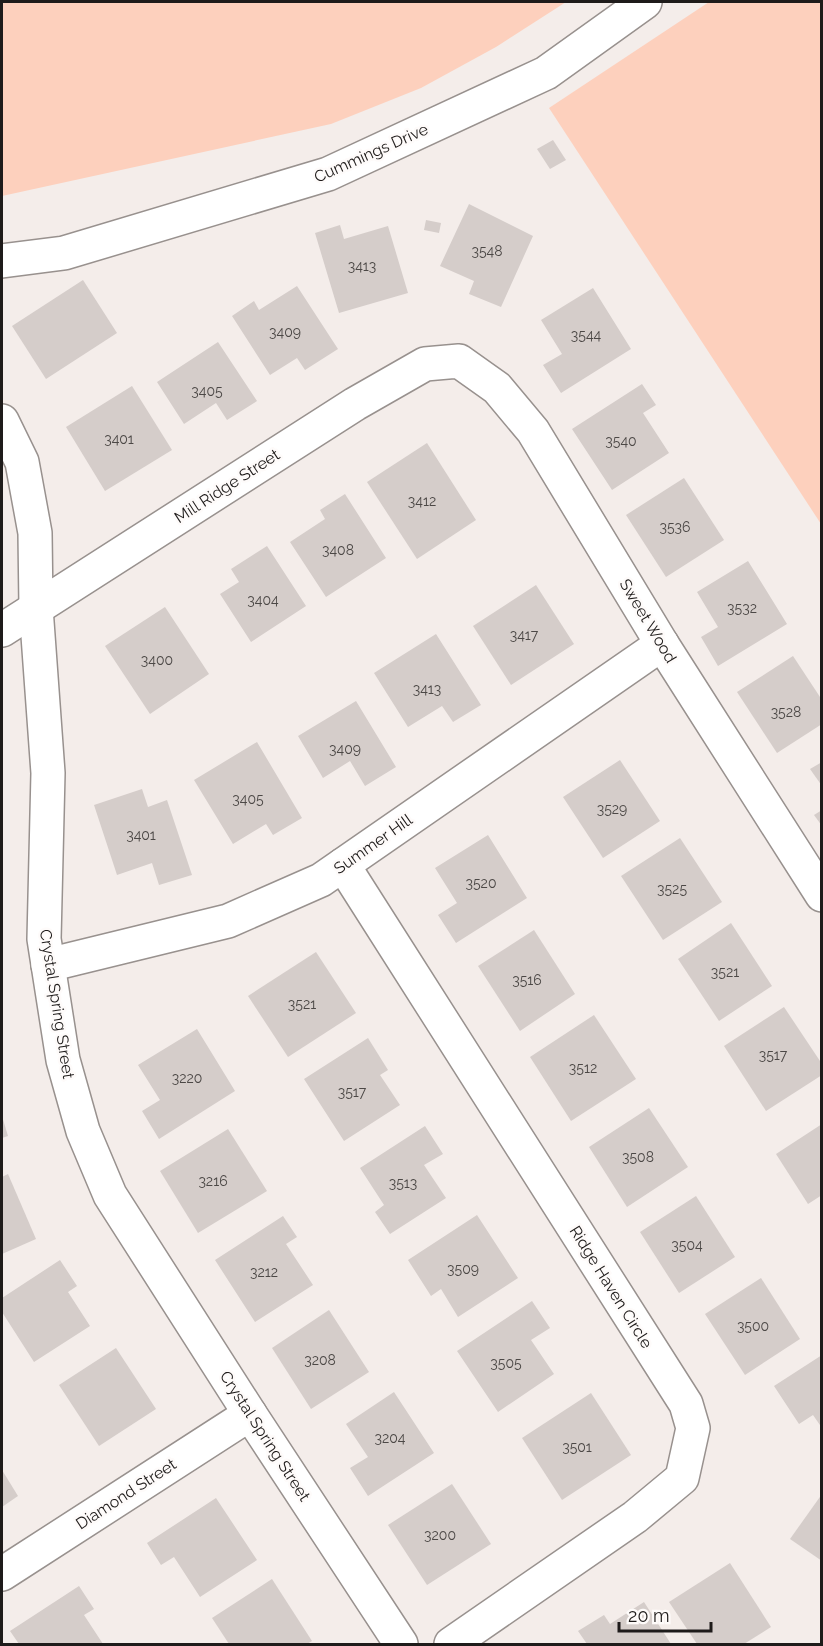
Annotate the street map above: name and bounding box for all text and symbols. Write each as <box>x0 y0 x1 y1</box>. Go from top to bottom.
street label: Cummings Drive <box>311 119 431 187</box>
house number: 3548 <box>471 243 503 259</box>
house number: 3413 <box>348 258 376 274</box>
house number: 3409 <box>269 324 301 340</box>
house number: 3544 <box>571 327 602 343</box>
house number: 3405 <box>191 383 223 399</box>
house number: 3401 <box>104 431 134 447</box>
house number: 3540 <box>605 433 637 449</box>
street label: Mill Ridge Street <box>171 445 284 527</box>
house number: 3412 <box>408 493 436 509</box>
house number: 3536 <box>659 519 691 535</box>
house number: 3408 <box>322 542 354 558</box>
street label: Sweet Wood <box>616 576 680 666</box>
house number: 3404 <box>247 592 279 608</box>
house number: 3532 <box>727 600 757 616</box>
house number: 3417 <box>510 627 539 643</box>
house number: 3400 <box>141 652 173 668</box>
house number: 3413 <box>413 681 441 697</box>
house number: 3528 <box>771 704 801 720</box>
house number: 3409 <box>329 741 361 757</box>
house number: 3405 <box>232 791 264 807</box>
house number: 3529 <box>597 801 627 817</box>
street label: Summer Hill <box>330 810 416 878</box>
house number: 3401 <box>126 827 156 843</box>
house number: 3520 <box>466 875 496 891</box>
house number: 3525 <box>657 881 687 897</box>
street label: Crystal Spring Street <box>36 928 78 1081</box>
house number: 3521 <box>711 964 739 980</box>
house number: 3516 <box>512 972 542 988</box>
house number: 3521 <box>288 996 316 1012</box>
house number: 3517 <box>759 1047 788 1063</box>
house number: 3512 <box>569 1060 597 1076</box>
house number: 3220 <box>172 1070 202 1086</box>
house number: 3517 <box>338 1084 367 1100</box>
house number: 3508 <box>622 1149 654 1165</box>
house number: 3216 <box>198 1173 228 1189</box>
house number: 3513 <box>389 1175 417 1191</box>
street label: Ridge Haven Circle <box>566 1222 656 1352</box>
house number: 3504 <box>671 1237 703 1253</box>
house number: 3509 <box>447 1261 479 1277</box>
house number: 3212 <box>250 1264 278 1280</box>
house number: 3500 <box>737 1318 769 1334</box>
house number: 3208 <box>304 1352 336 1368</box>
house number: 3505 <box>490 1355 522 1371</box>
street label: Crystal Spring Street <box>216 1367 314 1505</box>
house number: 3204 <box>375 1430 406 1446</box>
house number: 3501 <box>562 1439 592 1455</box>
street label: Diamond Street <box>72 1454 180 1533</box>
house number: 3200 <box>424 1527 456 1543</box>
scale bar <box>619 1595 710 1633</box>
text: 20 m <box>628 1605 670 1626</box>

